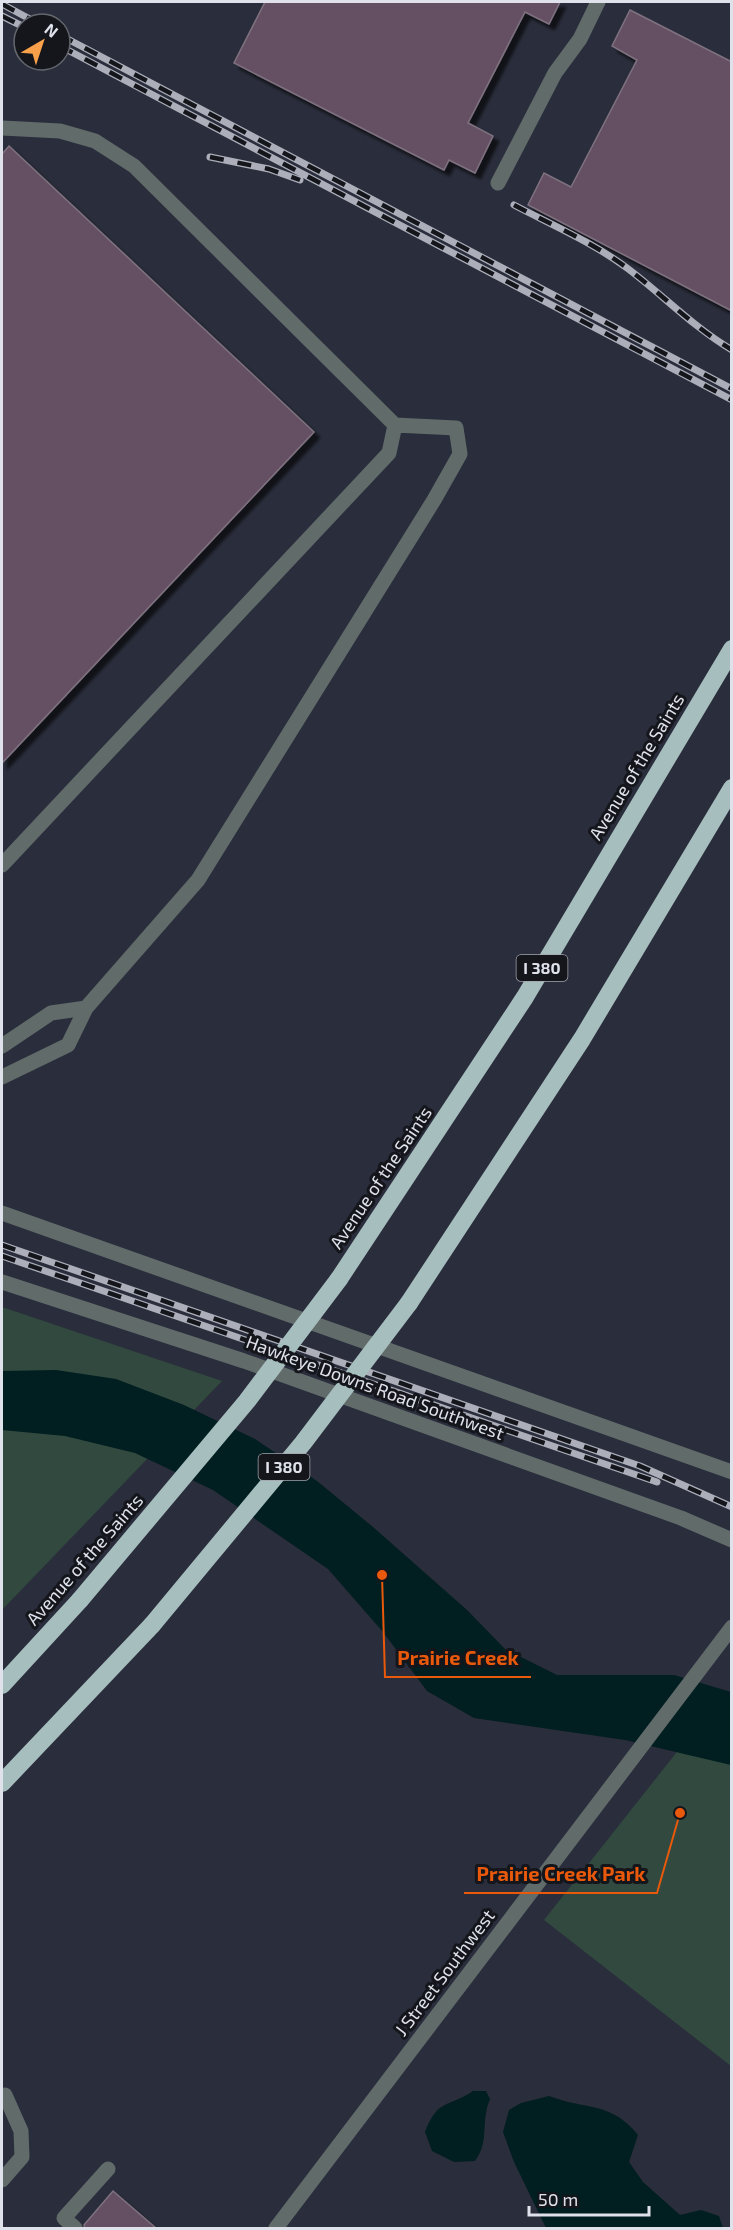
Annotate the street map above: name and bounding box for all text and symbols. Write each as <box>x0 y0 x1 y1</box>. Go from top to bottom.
north arrow <box>12 12 72 72</box>
text: N <box>41 19 62 41</box>
street label: Avenue of the Saints <box>584 689 688 844</box>
road number: I 380 <box>516 955 568 981</box>
street label: Avenue of the Saints <box>324 1102 436 1253</box>
street label: Hawkeye Downs Road Southwest <box>243 1330 507 1444</box>
road number: I 380 <box>258 1454 310 1480</box>
street label: Avenue of the Saints <box>21 1489 147 1629</box>
callout: Prairie Creek <box>385 1639 531 1677</box>
text: Prairie Creek <box>397 1645 519 1669</box>
callout: Prairie Creek Park <box>464 1855 657 1893</box>
text: Prairie Creek Park <box>477 1861 646 1885</box>
street label: J Street Southwest <box>390 1905 499 2040</box>
scale bar <box>529 2179 649 2217</box>
text: 50 m <box>538 2188 578 2210</box>

